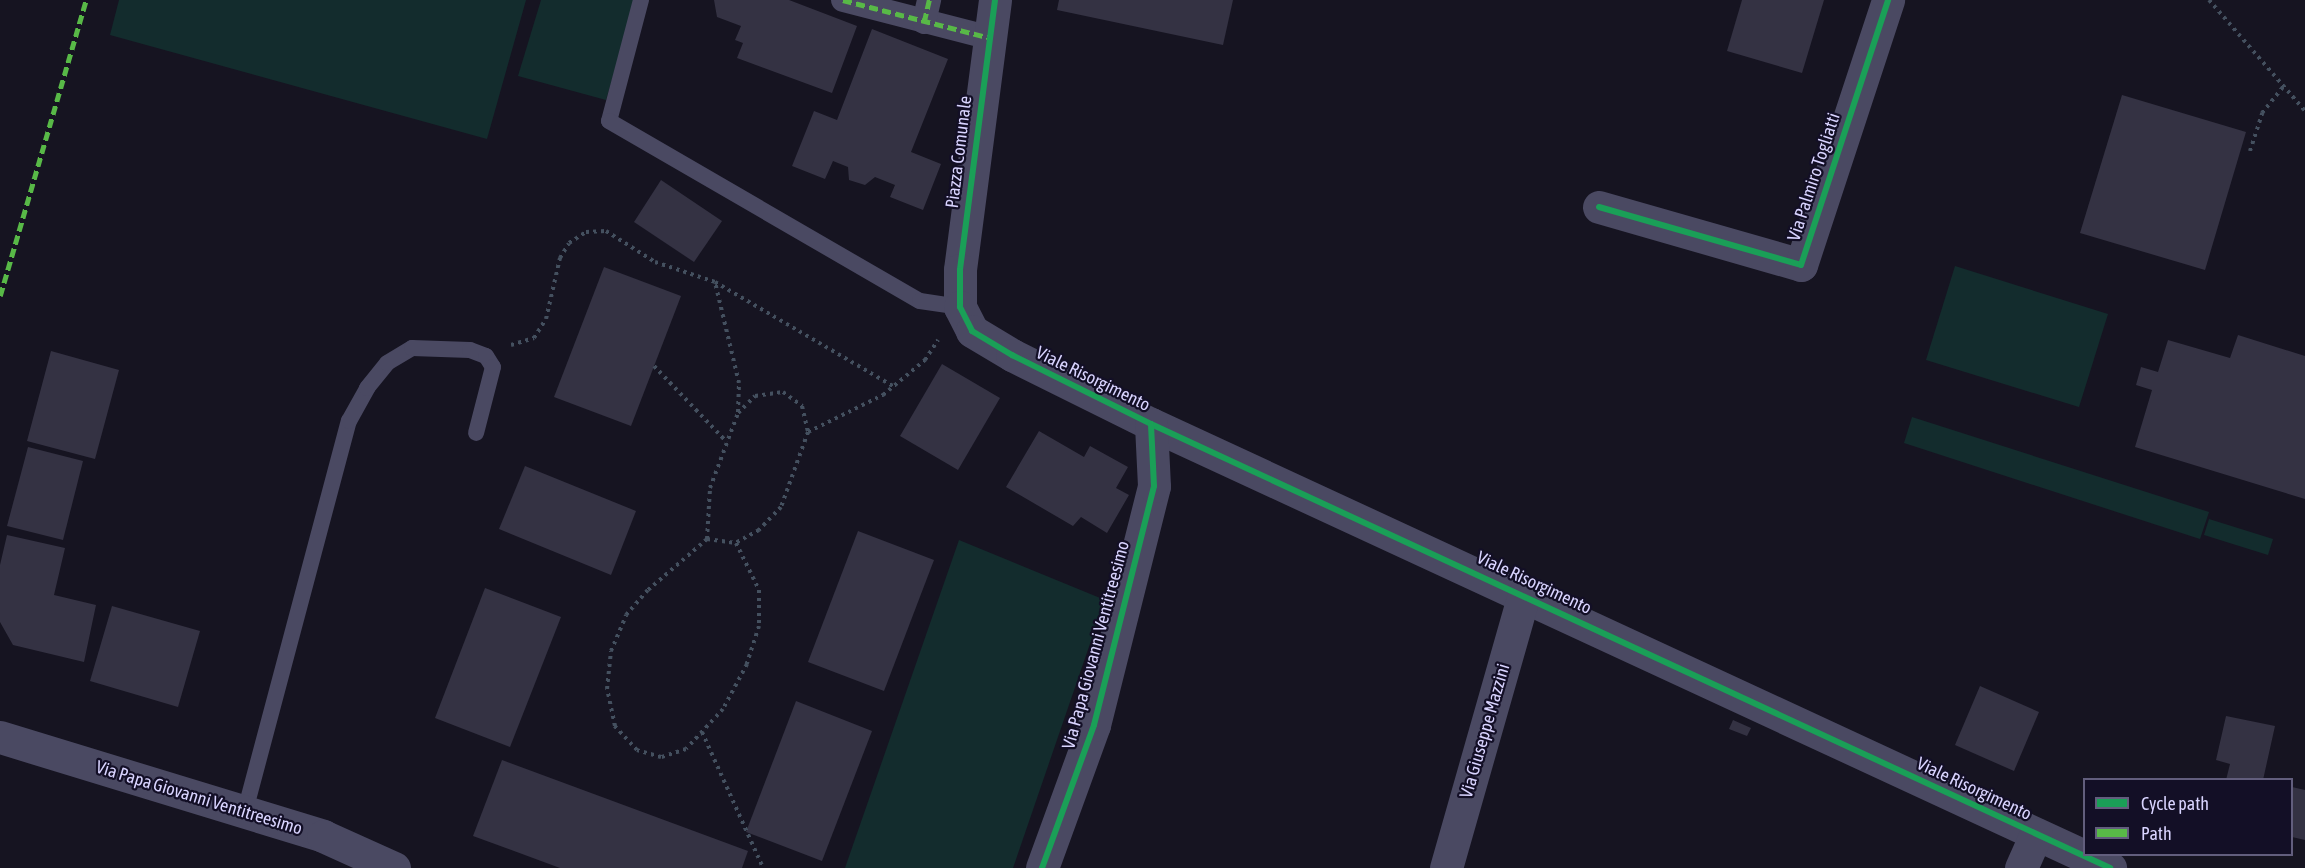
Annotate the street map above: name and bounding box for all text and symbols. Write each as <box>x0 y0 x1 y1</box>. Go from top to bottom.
street label: Piazza Comunale <box>941 95 977 209</box>
street label: Via Palmiro Togliatti <box>1783 110 1845 244</box>
street label: Viale Risorgimento <box>1032 342 1154 416</box>
street label: Via Papa Giovanni Ventitreesimo <box>1058 538 1134 752</box>
street label: Viale Risorgimento <box>1473 547 1595 619</box>
street label: Via Giuseppe Mazzini <box>1455 661 1515 801</box>
street label: Viale Risorgimento <box>1913 753 2035 825</box>
street label: Via Papa Giovanni Ventitreesimo <box>93 756 305 840</box>
legend <box>2083 778 2293 856</box>
text: Cycle path <box>2141 793 2209 814</box>
text: Path <box>2141 823 2172 844</box>

